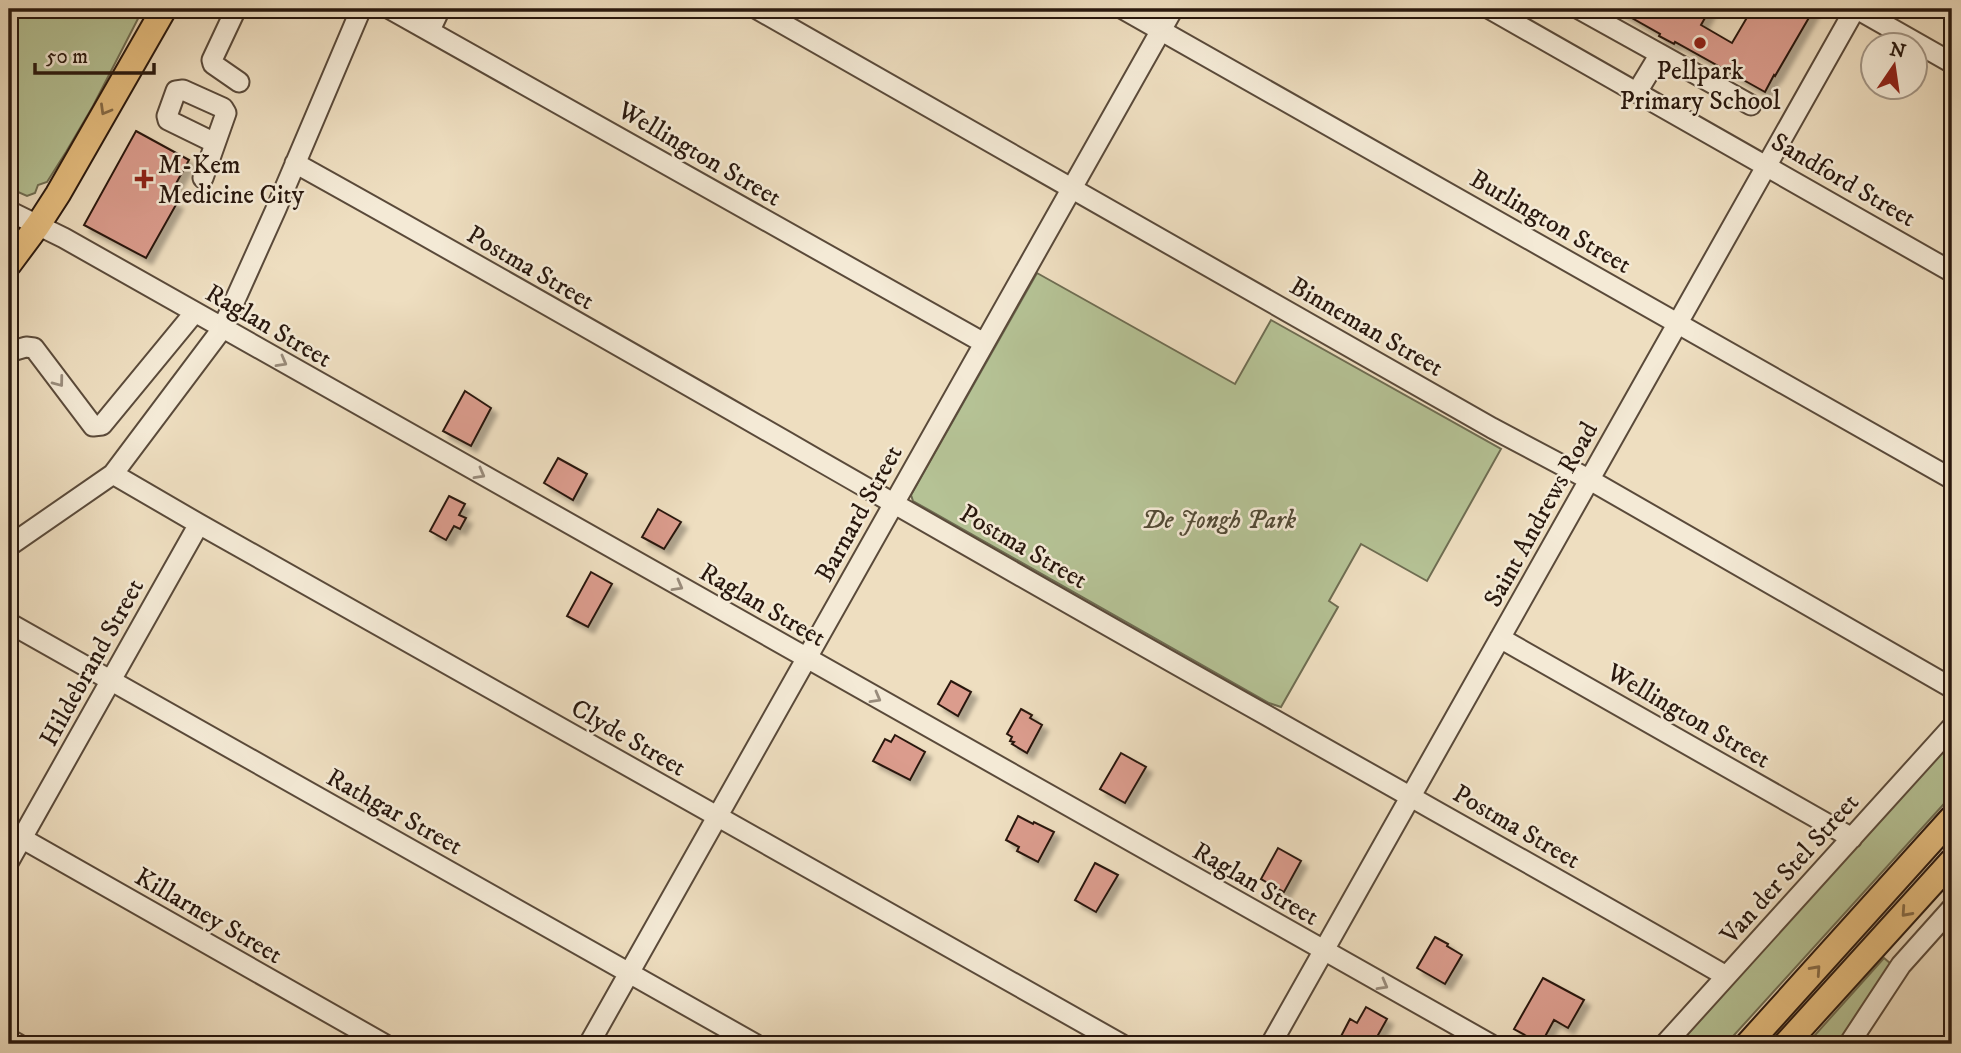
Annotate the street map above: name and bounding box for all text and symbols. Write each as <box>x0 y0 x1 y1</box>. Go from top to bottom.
scale bar <box>35 32 154 76</box>
north arrow <box>1860 32 1930 102</box>
marker: Pellpark Primary School <box>1692 35 1708 51</box>
text: N <box>1887 38 1908 64</box>
text: 50 m <box>46 44 88 70</box>
place label: Pellpark Primary School <box>1619 55 1781 118</box>
street label: Wellington Street <box>611 94 787 214</box>
one-way arrow <box>100 103 113 116</box>
street label: Sandford Street <box>1765 126 1921 235</box>
place label: M-Kem Medicine City <box>158 149 305 212</box>
street label: Burlington Street <box>1464 163 1637 282</box>
marker: M-Kem Medicine City <box>136 171 152 187</box>
street label: Postma Street <box>461 219 600 318</box>
street label: Binneman Street <box>1283 270 1449 385</box>
street label: Raglan Street <box>199 277 337 376</box>
one-way arrow <box>274 354 287 367</box>
one-way arrow <box>51 374 64 386</box>
street label: Saint Andrews Road <box>1477 416 1606 613</box>
street label: Barnard Street <box>808 440 910 588</box>
one-way arrow <box>472 466 485 479</box>
street label: Postma Street <box>954 498 1093 597</box>
park label: De Jongh Park <box>1142 504 1296 537</box>
street label: Raglan Street <box>693 556 831 655</box>
street label: Hildebrand Street <box>33 573 152 752</box>
one-way arrow <box>670 578 683 591</box>
street label: Wellington Street <box>1600 656 1776 776</box>
one-way arrow <box>868 690 881 703</box>
street label: Clyde Street <box>565 692 692 785</box>
street label: Rathgar Street <box>320 761 468 863</box>
street label: Postma Street <box>1447 778 1586 877</box>
street label: Van der Stel Street <box>1713 787 1866 952</box>
street label: Raglan Street <box>1186 835 1324 934</box>
street label: Killarney Street <box>129 861 288 972</box>
one-way arrow <box>1902 904 1915 917</box>
one-way arrow <box>1808 965 1820 978</box>
one-way arrow <box>1376 977 1389 990</box>

